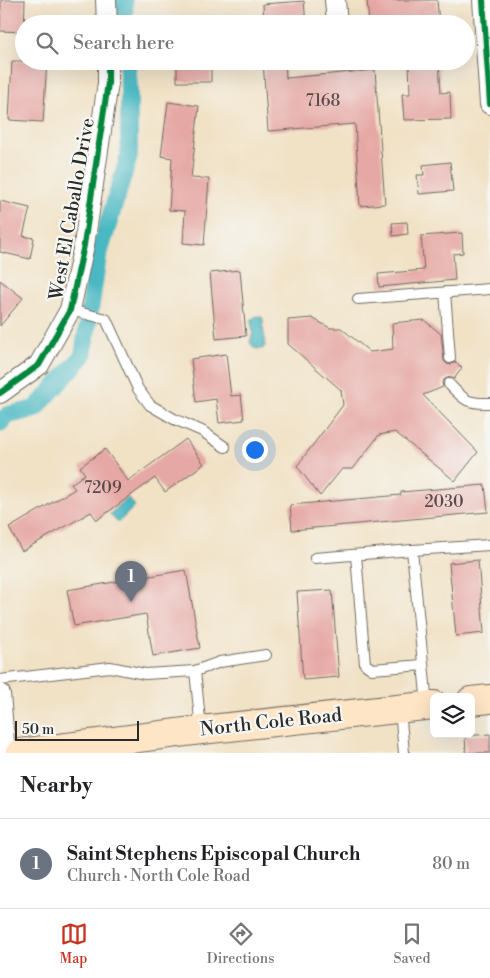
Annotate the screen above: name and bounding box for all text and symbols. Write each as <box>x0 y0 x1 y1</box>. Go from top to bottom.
search box <box>15 15 475 70</box>
icon: search <box>33 29 61 57</box>
text: Search here <box>73 31 174 55</box>
house number: 7168 <box>306 91 340 111</box>
street label: West El Caballo Drive <box>44 116 100 303</box>
your location <box>242 437 268 463</box>
house number: 7209 <box>84 478 122 498</box>
house number: 2030 <box>424 492 464 512</box>
pin: 1 <box>115 561 147 602</box>
map controls <box>430 693 475 738</box>
button: layers <box>430 693 475 738</box>
street label: North Cole Road <box>199 703 343 741</box>
scale bar <box>15 718 139 741</box>
text: 50 m <box>22 721 54 739</box>
text: Nearby <box>20 773 93 799</box>
text: Saint Stephens Episcopal Church <box>67 842 361 866</box>
text: 1 <box>32 854 40 874</box>
text: 80 m <box>432 854 470 874</box>
text: Church · North Cole Road <box>67 866 250 886</box>
tab: Map <box>60 920 88 968</box>
tab: Directions <box>207 920 274 968</box>
tab: Saved <box>394 920 430 968</box>

